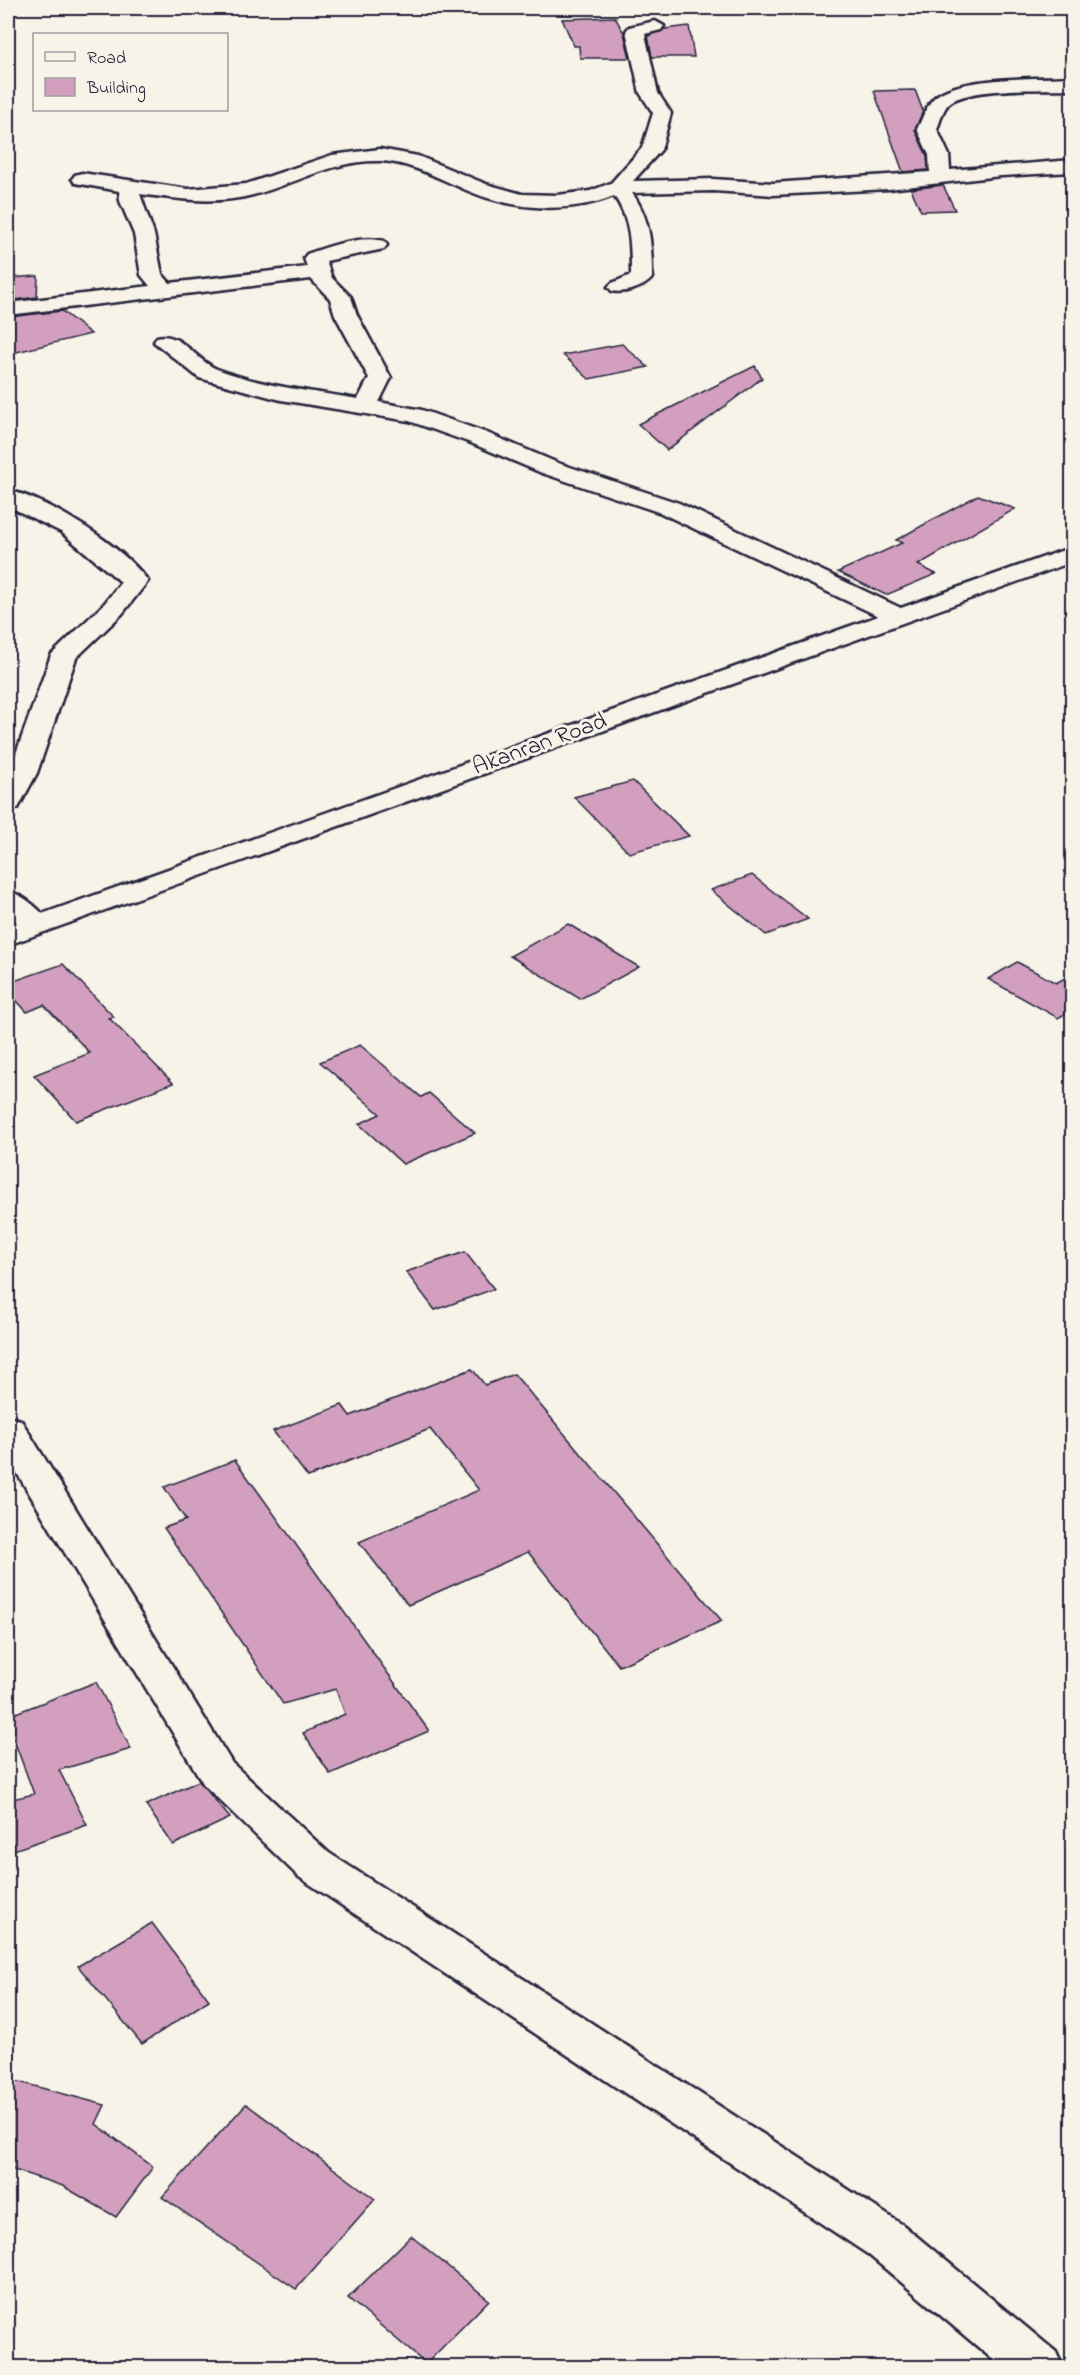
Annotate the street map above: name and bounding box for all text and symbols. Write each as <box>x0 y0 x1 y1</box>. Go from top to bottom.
legend <box>33 33 228 111</box>
text: Road <box>87 46 126 72</box>
text: Building <box>86 76 146 103</box>
street label: Akanran Road <box>468 704 612 785</box>

